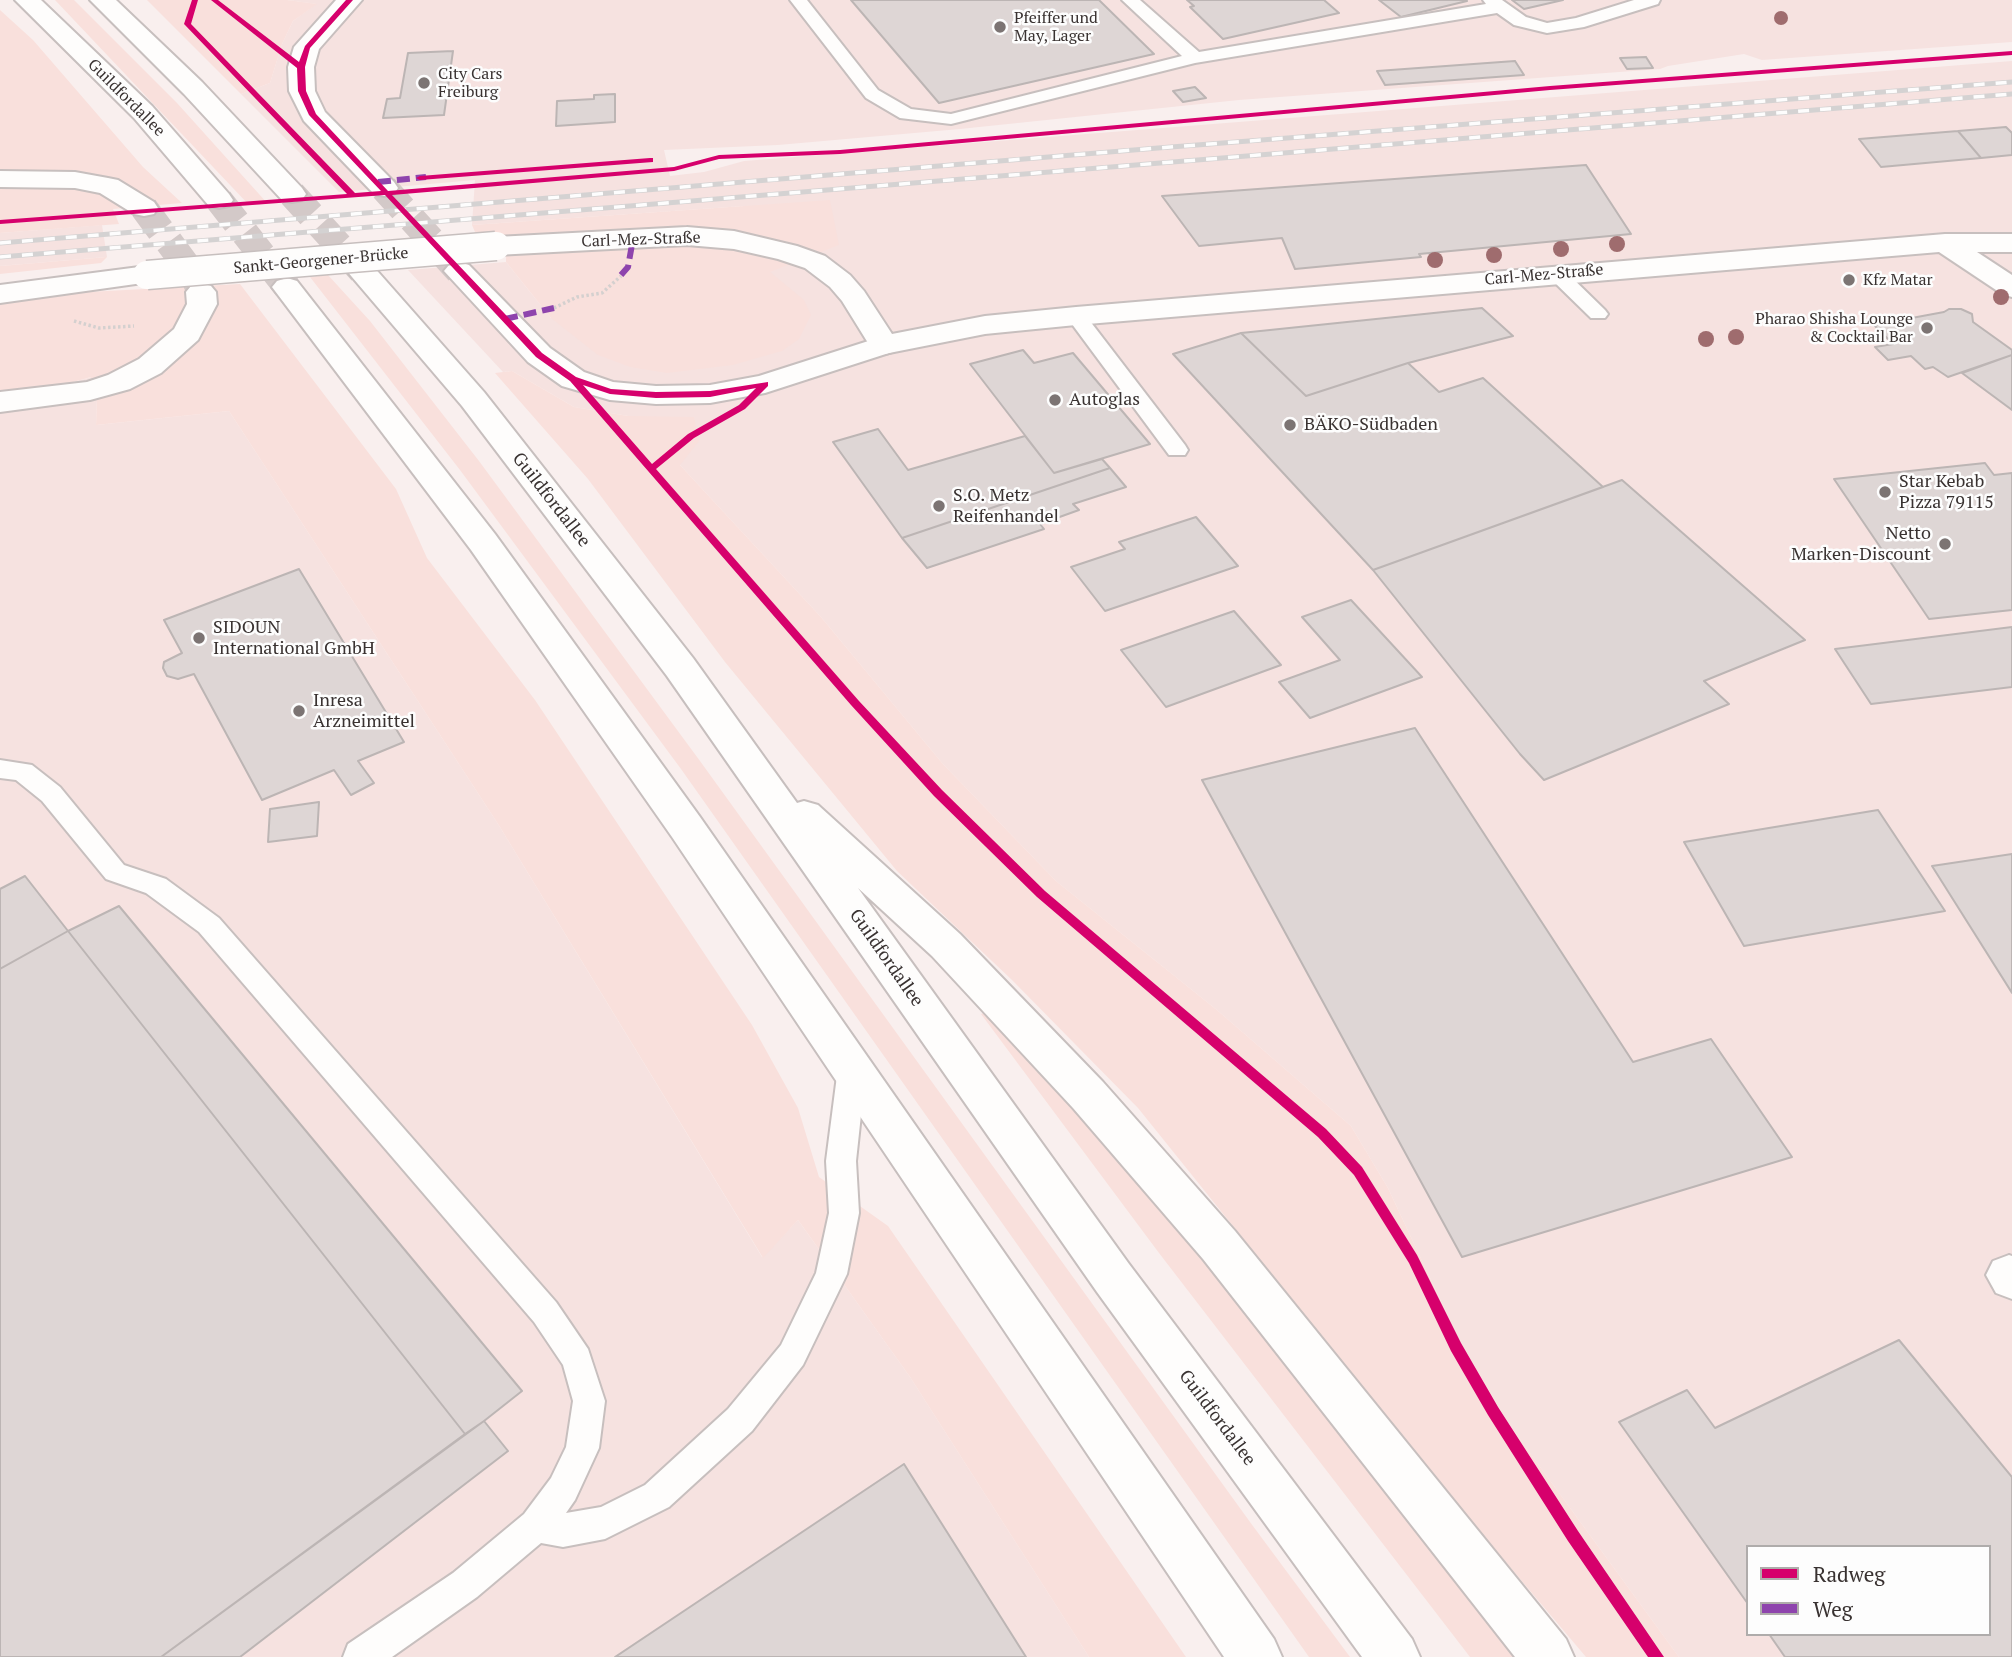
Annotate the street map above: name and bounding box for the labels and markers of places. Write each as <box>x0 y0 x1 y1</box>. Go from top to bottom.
place label: Pfeiffer und May, Lager <box>1014 8 1098 46</box>
marker: Pfeiffer und May, Lager <box>992 19 1008 35</box>
place label: City Cars Freiburg <box>438 64 502 102</box>
marker: City Cars Freiburg <box>416 75 432 91</box>
place label: Kfz Matar <box>1863 270 1933 290</box>
marker: Kfz Matar <box>1841 272 1857 288</box>
place label: Pharao Shisha Lounge & Cocktail Bar <box>1755 309 1913 347</box>
marker: Pharao Shisha Lounge & Cocktail Bar <box>1919 320 1935 336</box>
place label: Autoglas <box>1069 389 1140 411</box>
marker: Autoglas <box>1047 392 1063 408</box>
place label: BÄKO-Südbaden <box>1304 414 1438 436</box>
marker: BÄKO-Südbaden <box>1282 417 1298 433</box>
place label: Star Kebab Pizza 79115 <box>1899 471 1994 514</box>
marker: Star Kebab Pizza 79115 <box>1877 484 1893 500</box>
place label: S.O. Metz Reifenhandel <box>953 485 1059 528</box>
marker: S.O. Metz Reifenhandel <box>931 498 947 514</box>
place label: Netto Marken-Discount <box>1791 523 1931 566</box>
marker: Netto Marken-Discount <box>1937 536 1953 552</box>
place label: SIDOUN International GmbH <box>213 617 375 660</box>
marker: SIDOUN International GmbH <box>191 630 207 646</box>
place label: Inresa Arzneimittel <box>313 690 415 732</box>
marker: Inresa Arzneimittel <box>291 703 307 719</box>

